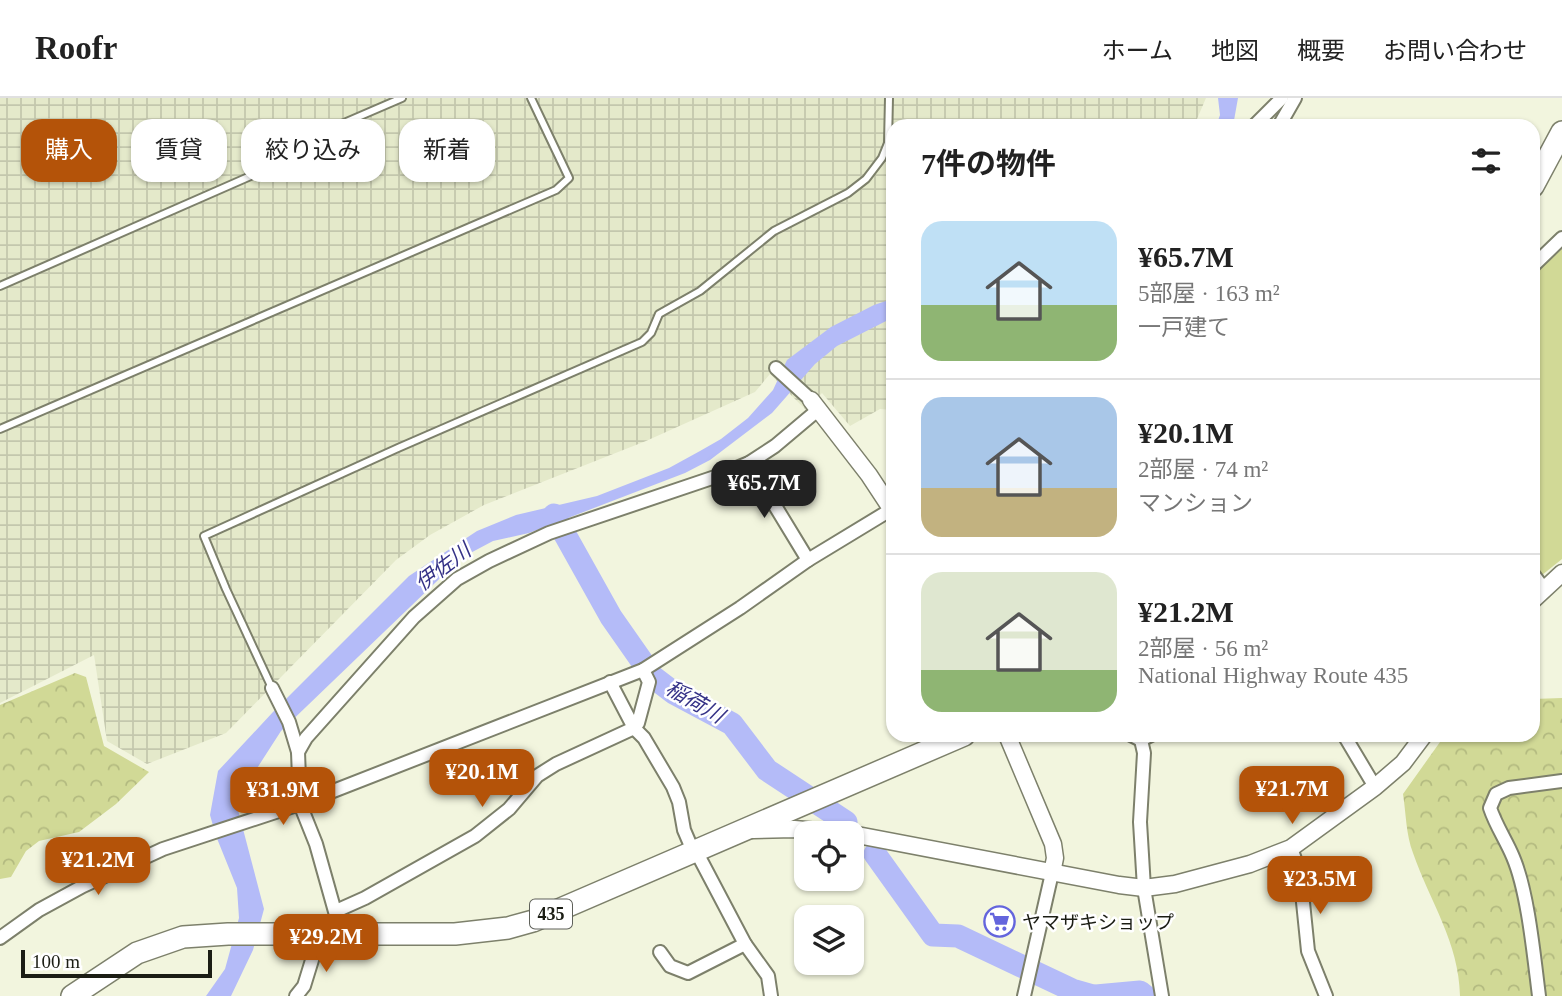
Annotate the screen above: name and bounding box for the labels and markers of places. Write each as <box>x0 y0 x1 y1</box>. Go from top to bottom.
pin: ¥65.7M <box>707 460 821 520</box>
pin: ¥20.1M <box>425 750 539 809</box>
pin: ¥21.7M <box>1235 766 1349 826</box>
pin: ¥31.9M <box>226 768 340 827</box>
pin: ¥21.2M <box>41 838 155 897</box>
pin: ¥23.5M <box>1263 856 1377 916</box>
supermarket icon: ヤマザキショップ <box>982 905 1016 939</box>
place label: ヤマザキショップ <box>1022 912 1174 933</box>
pin: ¥29.2M <box>269 914 383 974</box>

